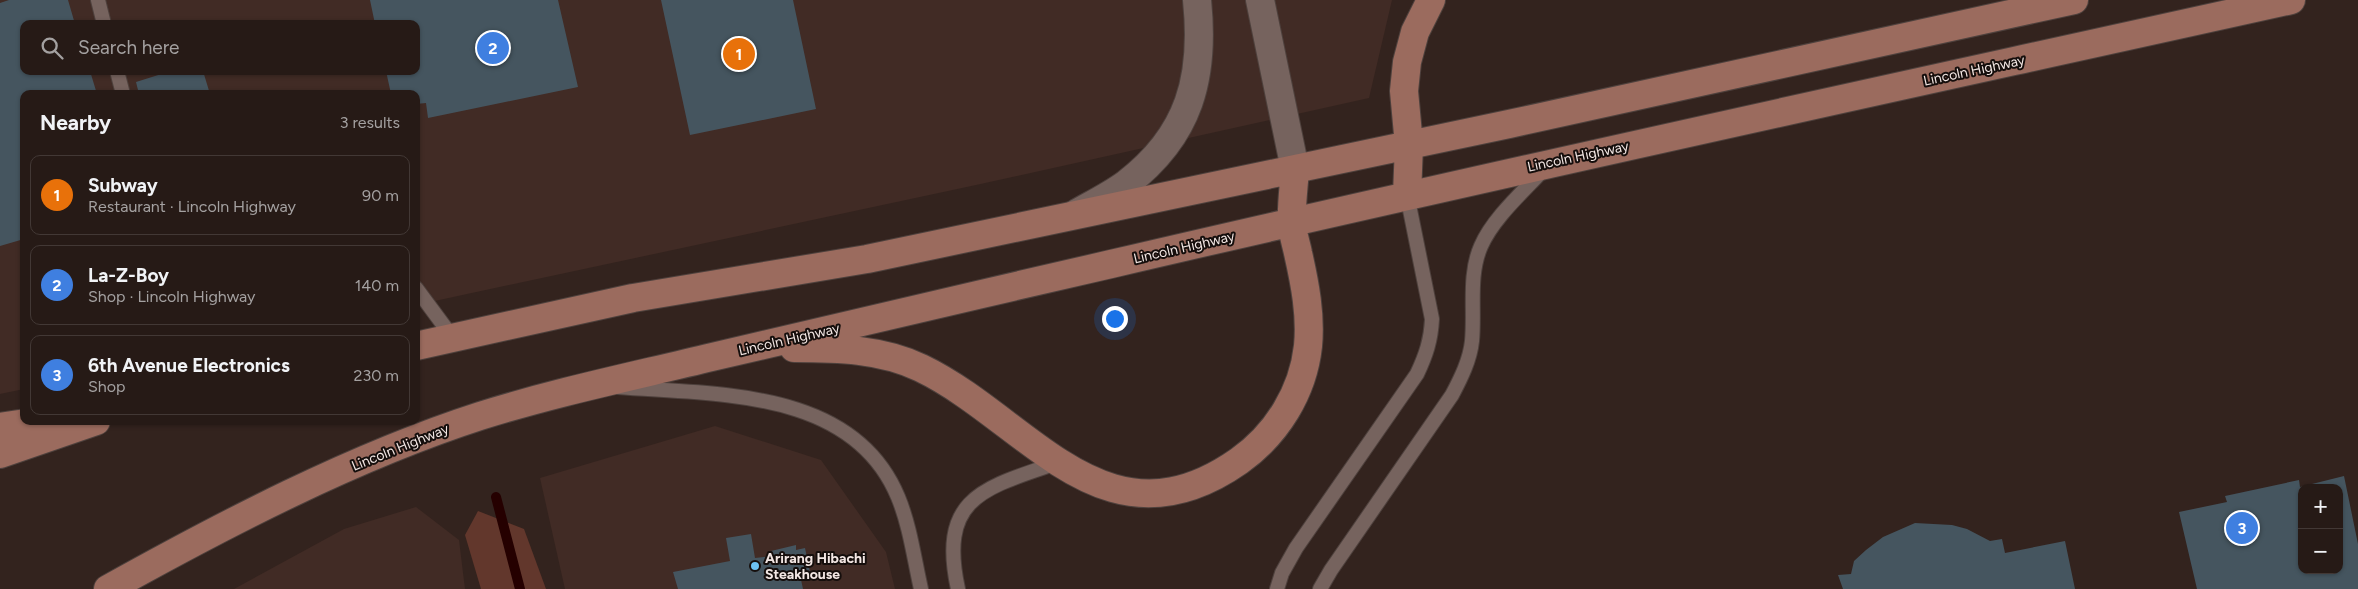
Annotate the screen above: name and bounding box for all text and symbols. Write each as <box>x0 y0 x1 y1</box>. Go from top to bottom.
search box <box>20 20 420 75</box>
pin: 2 <box>477 29 509 67</box>
icon: search <box>38 34 66 62</box>
pin: 1 <box>723 35 755 73</box>
text: Search here <box>78 36 180 59</box>
street label: Lincoln Highway <box>1922 51 2027 90</box>
text: Nearby <box>40 110 111 135</box>
text: 3 results <box>340 113 400 132</box>
street label: Lincoln Highway <box>1526 137 1631 176</box>
text: Subway <box>88 174 158 197</box>
text: 1 <box>54 186 60 205</box>
text: 90 m <box>362 186 399 205</box>
text: Restaurant · Lincoln Highway <box>88 197 296 216</box>
street label: Lincoln Highway <box>1132 227 1237 267</box>
text: La-Z-Boy <box>88 264 169 287</box>
text: 2 <box>52 276 62 295</box>
text: 140 m <box>355 276 399 295</box>
text: Shop · Lincoln Highway <box>88 287 256 306</box>
your location <box>1102 306 1128 332</box>
street label: Lincoln Highway <box>737 319 842 359</box>
text: 6th Avenue Electronics <box>88 354 290 377</box>
text: 3 <box>53 366 61 385</box>
text: 230 m <box>354 366 399 385</box>
text: Shop <box>88 377 126 396</box>
street label: Lincoln Highway <box>349 420 452 475</box>
map controls <box>2298 484 2343 574</box>
button: + <box>2298 484 2343 529</box>
pin: 3 <box>2226 509 2258 547</box>
button: − <box>2298 529 2343 574</box>
place label: Arirang Hibachi Steakhouse <box>765 550 866 583</box>
marker: Arirang Hibachi Steakhouse <box>749 560 761 572</box>

